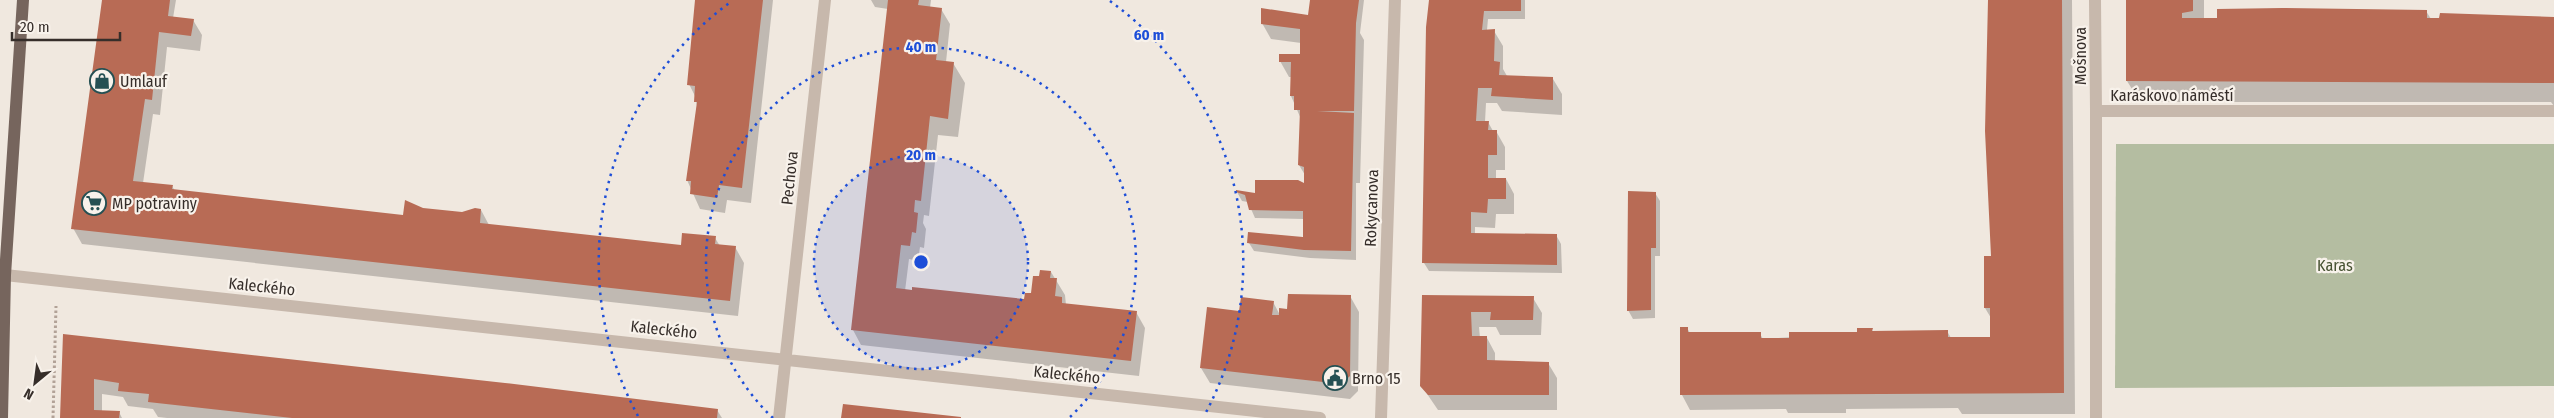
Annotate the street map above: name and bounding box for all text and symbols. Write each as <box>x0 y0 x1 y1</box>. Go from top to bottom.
scale bar <box>12 10 120 42</box>
text: 20 m <box>20 18 50 36</box>
text: 60 m <box>1134 26 1164 44</box>
street label: Mošnova <box>2071 27 2090 85</box>
text: 40 m <box>906 38 936 56</box>
shop icon: Umlauf <box>89 68 115 94</box>
place label: Umlauf <box>120 72 168 91</box>
street label: Karáskovo náměstí <box>2110 86 2234 105</box>
text: 20 m <box>905 146 936 164</box>
street label: Pechova <box>777 150 802 206</box>
street label: Rokycanova <box>1361 169 1382 247</box>
supermarket icon: MP potraviny <box>81 190 107 216</box>
place label: MP potraviny <box>112 194 198 213</box>
centre of rings <box>912 253 930 271</box>
park label: Karas <box>2317 256 2353 275</box>
street label: Kaleckého <box>228 274 296 299</box>
street label: Kaleckého <box>630 317 698 342</box>
north arrow <box>10 358 60 408</box>
street label: Kaleckého <box>1033 362 1101 387</box>
public building icon: Brno 15 <box>1322 365 1348 391</box>
place label: Brno 15 <box>1352 369 1401 388</box>
text: N <box>21 384 37 403</box>

